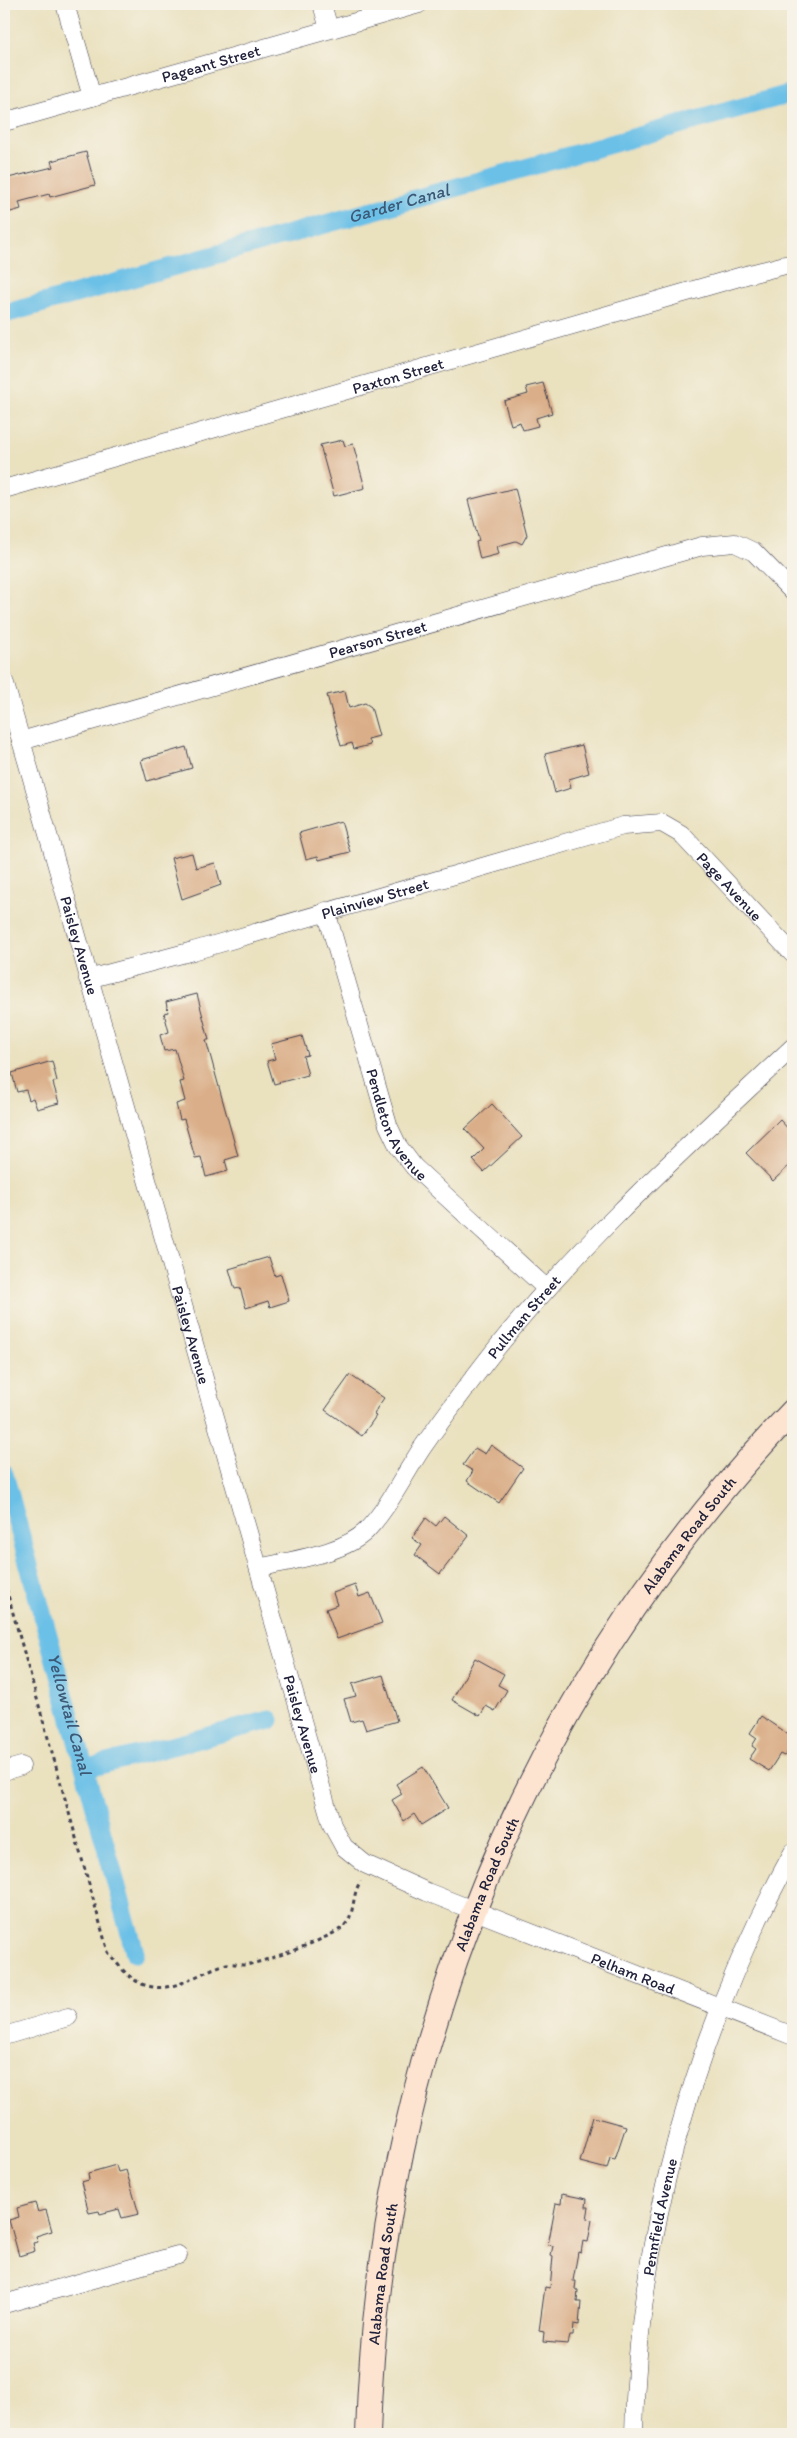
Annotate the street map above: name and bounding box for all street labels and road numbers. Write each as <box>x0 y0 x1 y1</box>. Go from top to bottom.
street label: Pageant Street <box>159 41 262 87</box>
street label: Paxton Street <box>350 354 446 398</box>
street label: Pearson Street <box>327 616 429 662</box>
street label: Page Avenue <box>693 848 766 925</box>
street label: Plainview Street <box>319 874 431 923</box>
street label: Paisley Avenue <box>56 894 103 997</box>
street label: Pendleton Avenue <box>362 1066 431 1185</box>
street label: Pullman Street <box>483 1271 565 1362</box>
street label: Paisley Avenue <box>168 1283 214 1387</box>
street label: Alabama Road South <box>637 1472 740 1597</box>
street label: Paisley Avenue <box>279 1673 326 1776</box>
street label: Alabama Road South <box>451 1814 523 1954</box>
street label: Pelham Road <box>588 1949 678 1999</box>
street label: Pennfield Avenue <box>639 2156 681 2277</box>
street label: Alabama Road South <box>364 2201 402 2346</box>

